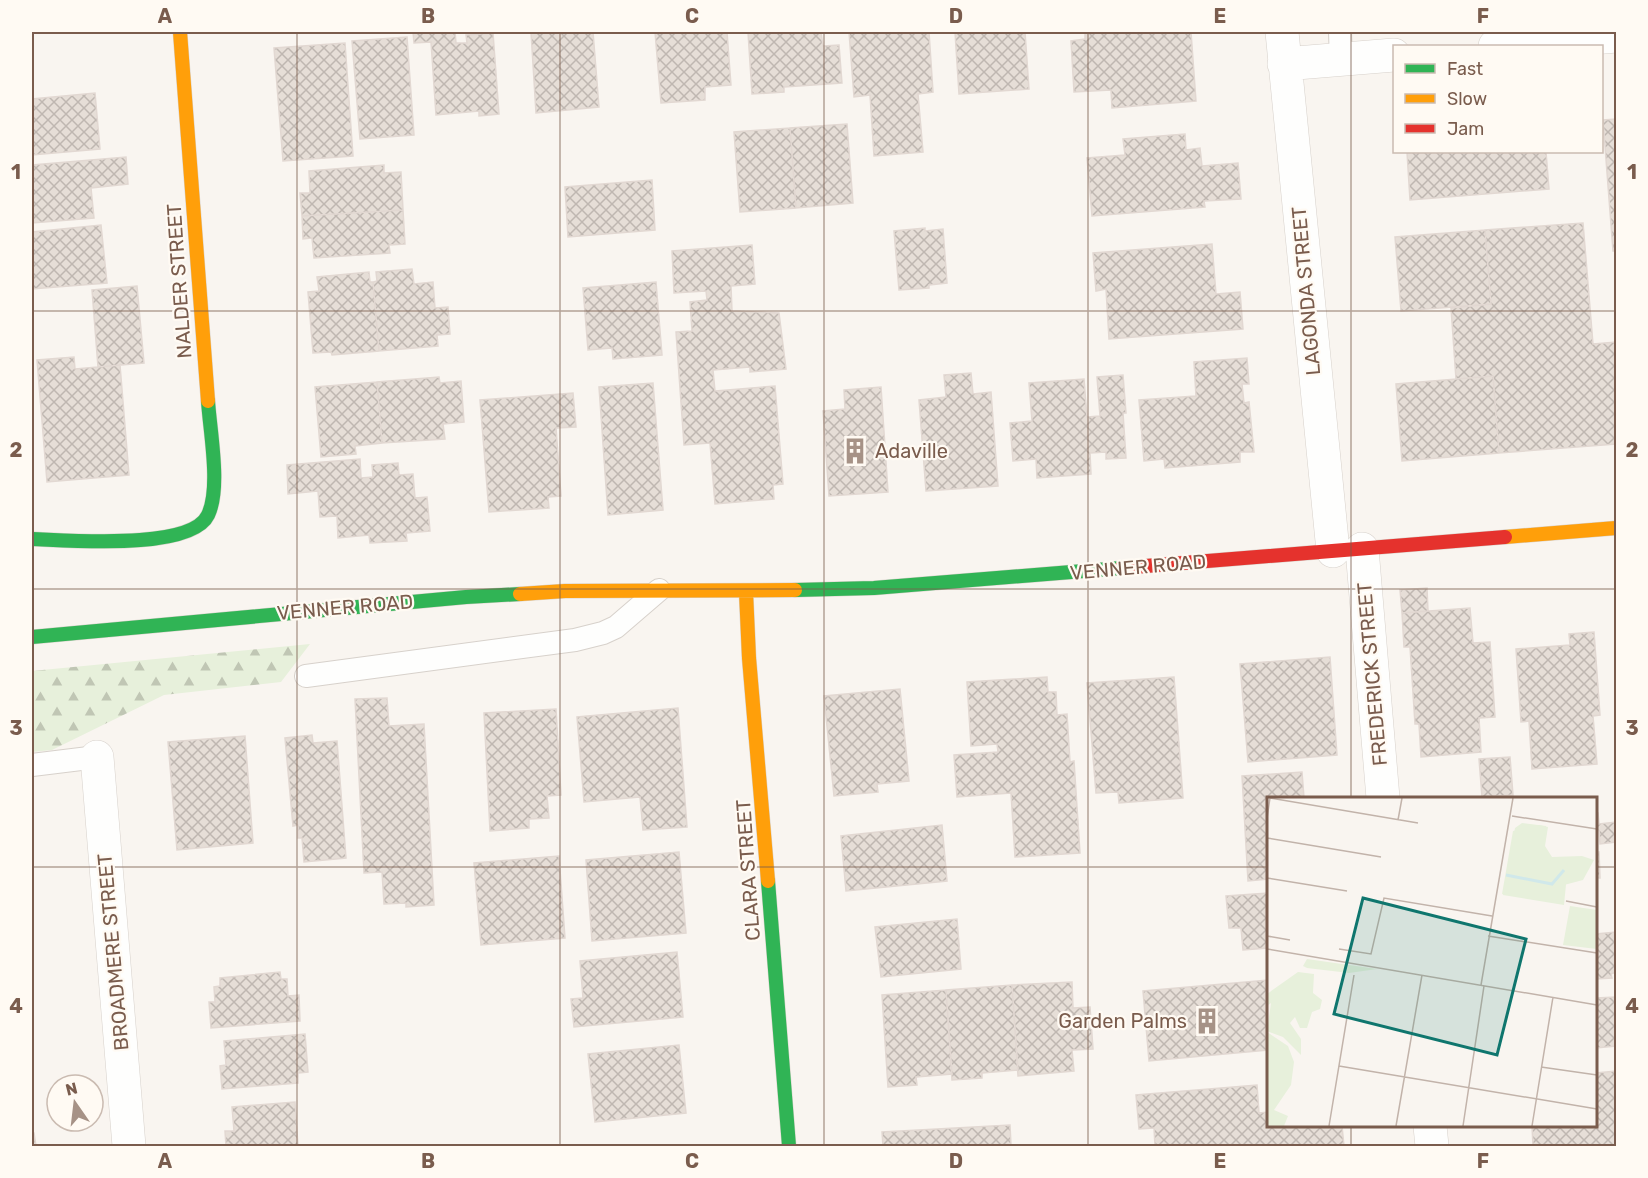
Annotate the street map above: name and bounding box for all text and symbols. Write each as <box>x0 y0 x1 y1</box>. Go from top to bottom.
text: A <box>158 4 173 28</box>
text: B <box>421 4 435 28</box>
text: C <box>685 4 699 28</box>
text: D <box>949 4 963 28</box>
text: E <box>1214 4 1226 28</box>
text: F <box>1477 4 1489 28</box>
legend <box>1393 45 1603 153</box>
text: Fast <box>1447 58 1483 80</box>
text: Slow <box>1447 88 1487 110</box>
text: Jam <box>1447 118 1484 140</box>
text: 1 <box>11 160 21 184</box>
text: 1 <box>1627 160 1637 184</box>
street label: NALDER STREET <box>162 202 196 359</box>
street label: LAGONDA STREET <box>1287 205 1325 377</box>
building icon: Adaville <box>840 436 870 466</box>
text: 2 <box>10 438 23 462</box>
text: 2 <box>1626 438 1639 462</box>
place label: Adaville <box>875 439 948 463</box>
street label: VENNER ROAD <box>1069 549 1207 585</box>
street label: FREDERICK STREET <box>1352 581 1392 767</box>
street label: VENNER ROAD <box>276 589 414 625</box>
text: 3 <box>9 716 23 740</box>
text: 3 <box>1625 716 1639 740</box>
inset map <box>1267 797 1597 1127</box>
street label: CLARA STREET <box>731 798 765 941</box>
street label: BROADMERE STREET <box>92 852 134 1052</box>
text: 4 <box>9 994 23 1018</box>
text: 4 <box>1625 994 1639 1018</box>
building icon: Garden Palms <box>1192 1006 1222 1036</box>
place label: Garden Palms <box>1058 1009 1187 1033</box>
north arrow <box>45 1073 105 1133</box>
text: N <box>64 1078 79 1100</box>
text: A <box>158 1149 173 1173</box>
text: B <box>421 1149 435 1173</box>
text: C <box>685 1149 699 1173</box>
text: D <box>949 1149 963 1173</box>
text: E <box>1214 1149 1226 1173</box>
text: F <box>1477 1149 1489 1173</box>

